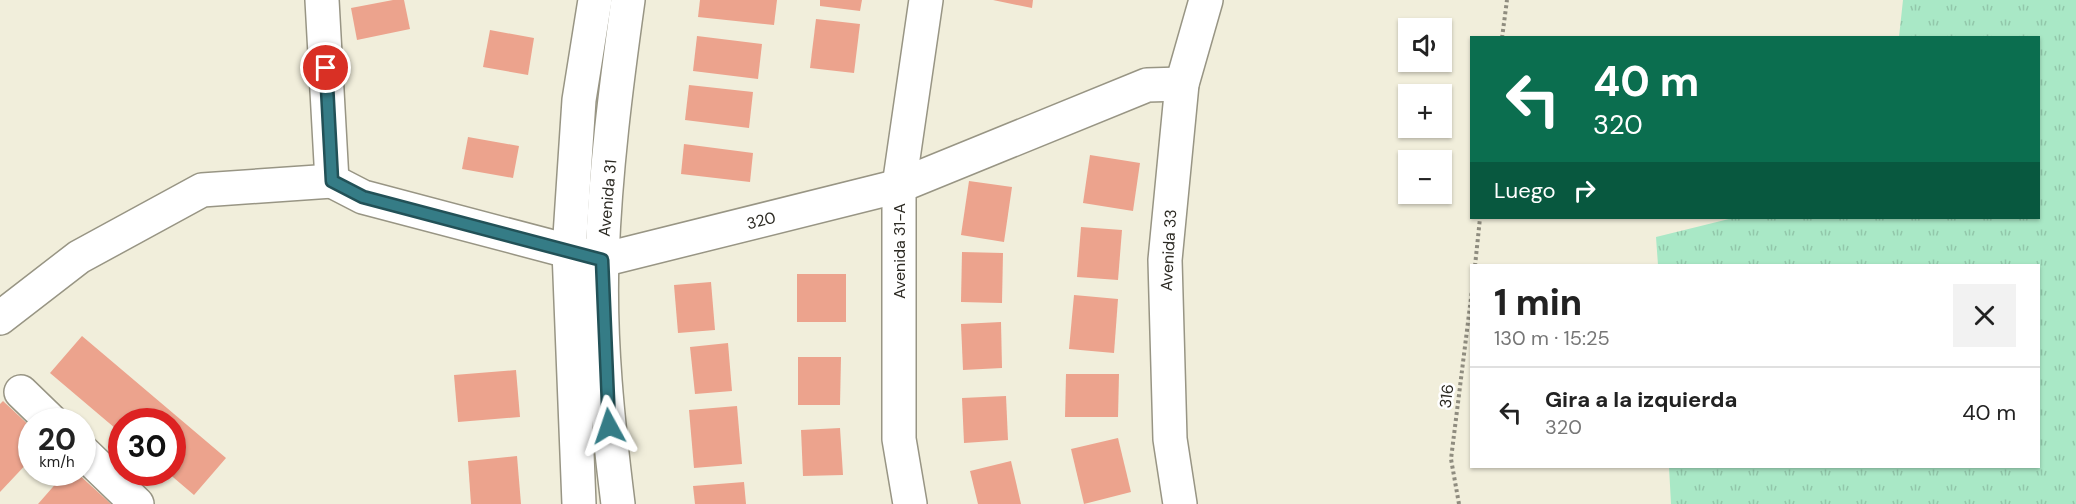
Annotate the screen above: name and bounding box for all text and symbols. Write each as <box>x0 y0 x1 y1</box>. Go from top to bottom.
map controls <box>1398 18 1452 204</box>
button: sound <box>1398 18 1452 72</box>
pin <box>300 42 351 93</box>
icon: arrive <box>309 51 342 84</box>
text: 40 m <box>1593 54 1699 109</box>
icon: left <box>1494 60 1572 138</box>
button: + <box>1398 84 1452 138</box>
text: 320 <box>1593 107 1643 142</box>
button: − <box>1398 150 1452 204</box>
street label: Avenida 31 <box>594 159 621 237</box>
icon: right <box>1568 174 1601 207</box>
text: Luego <box>1494 176 1556 205</box>
street label: Avenida 31-A <box>889 203 910 299</box>
street label: 320 <box>744 207 778 234</box>
street label: Avenida 33 <box>1156 209 1181 291</box>
text: 1 min <box>1494 279 1582 326</box>
button: close <box>1953 284 2016 347</box>
text: 130 m · 15:25 <box>1494 325 1610 351</box>
street label: 316 <box>1435 383 1458 409</box>
text: Gira a la izquierda <box>1545 385 1737 414</box>
position arrow <box>577 394 641 458</box>
icon: left <box>1494 396 1527 429</box>
text: 40 m <box>1962 398 2016 427</box>
speed limit sign: 30 <box>108 408 186 486</box>
text: 320 <box>1545 414 1582 440</box>
text: 20 <box>38 420 76 459</box>
text: km/h <box>39 452 75 472</box>

